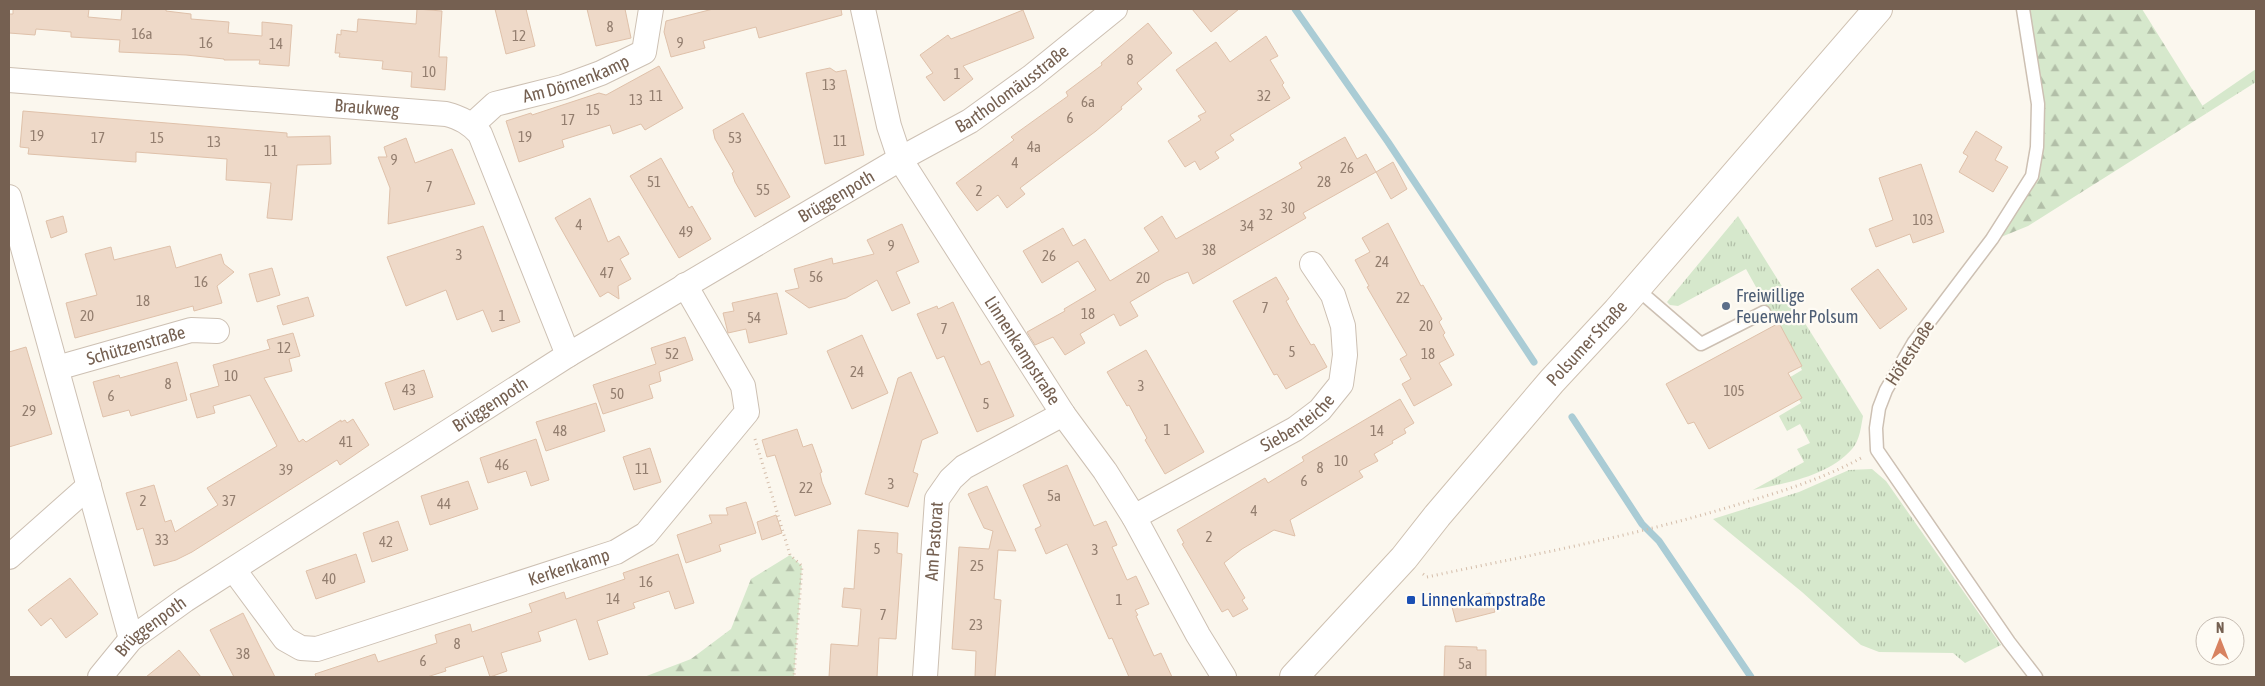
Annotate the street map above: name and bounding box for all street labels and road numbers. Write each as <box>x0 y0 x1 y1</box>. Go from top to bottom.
street label: Bartholomäusstraße <box>951 40 1072 137</box>
street label: Am Dörnenkamp <box>521 50 632 107</box>
street label: Braukweg <box>334 94 400 120</box>
street label: Brüggenpoth <box>794 165 878 227</box>
street label: Linnenkampstraße <box>980 292 1065 409</box>
street label: Polsumer Straße <box>1542 296 1631 390</box>
street label: Höfestraße <box>1881 316 1938 389</box>
street label: Schützenstraße <box>84 321 188 369</box>
street label: Brüggenpoth <box>448 373 532 436</box>
street label: Siebenteiche <box>1257 390 1339 456</box>
street label: Am Pastorat <box>921 501 947 582</box>
street label: Kerkenkamp <box>525 544 612 590</box>
street label: Brüggenpoth <box>110 592 190 661</box>

